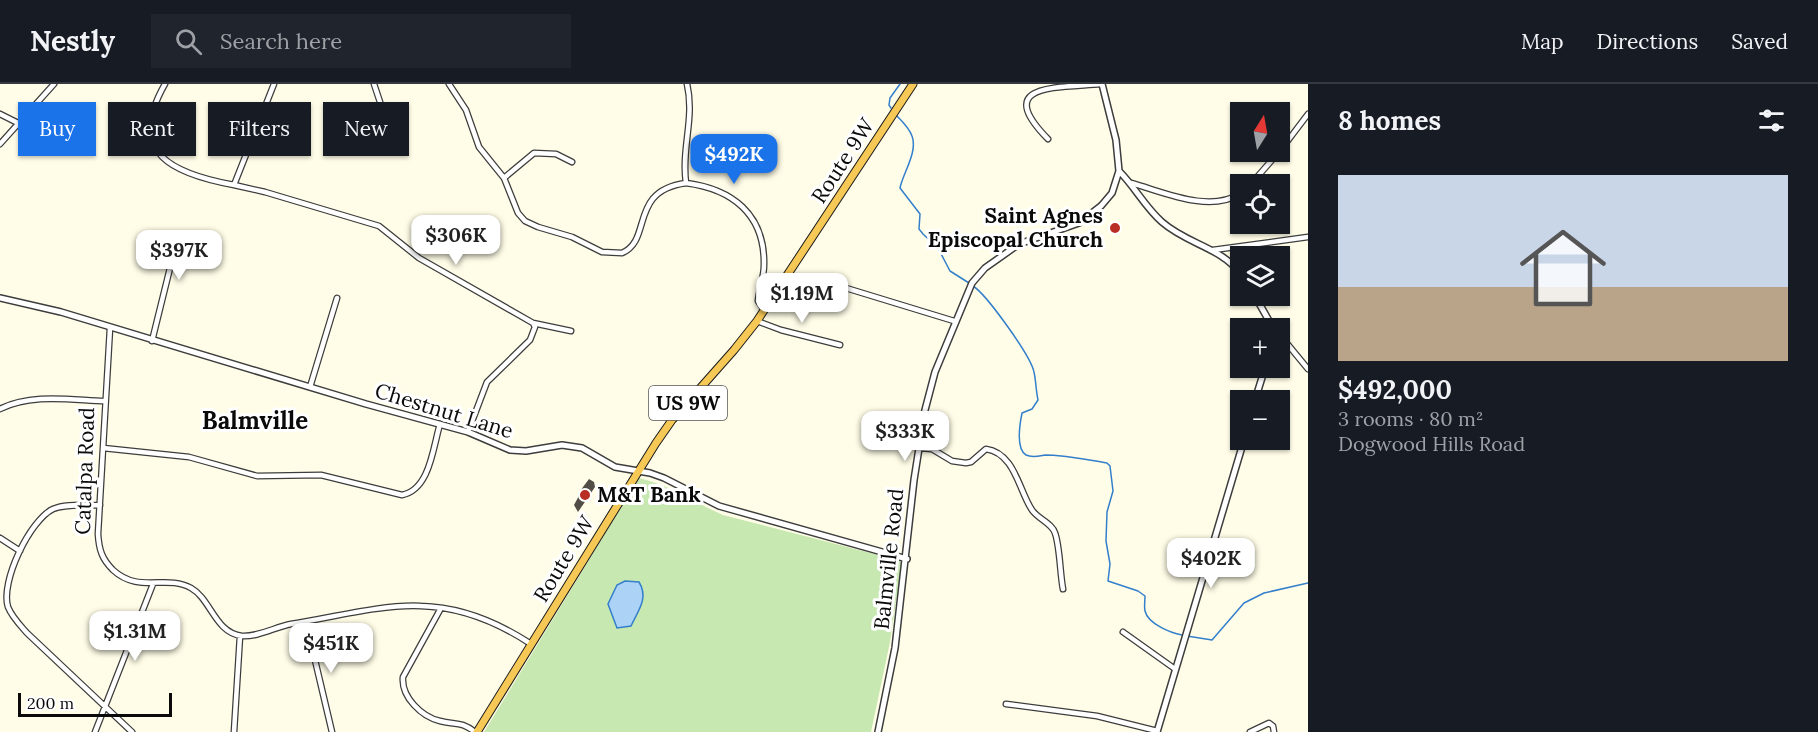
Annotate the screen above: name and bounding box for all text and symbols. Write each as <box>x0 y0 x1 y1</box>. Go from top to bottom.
search box <box>151 14 571 68</box>
text: Nestly <box>30 23 115 59</box>
icon: search <box>172 25 205 58</box>
text: Search here <box>220 27 342 55</box>
text: Map <box>1521 28 1564 55</box>
text: Directions <box>1597 28 1698 55</box>
text: Saved <box>1731 28 1788 55</box>
chip: Buy <box>18 102 96 156</box>
chip: Rent <box>108 102 196 156</box>
chip: Filters <box>208 102 311 156</box>
chip: New <box>323 102 409 156</box>
north arrow <box>1230 102 1290 162</box>
map controls <box>1230 102 1290 450</box>
text: 8 homes <box>1338 104 1441 137</box>
icon: filters <box>1755 104 1788 137</box>
street label: Route 9W <box>805 112 881 208</box>
pin: $492K <box>692 134 776 185</box>
text: $492K <box>704 141 764 166</box>
button: locate <box>1230 174 1290 234</box>
place label: Saint Agnes Episcopal Church <box>928 202 1103 253</box>
icon: home <box>1509 214 1617 322</box>
pin: $306K <box>414 215 498 266</box>
marker: Saint Agnes Episcopal Church <box>1108 221 1122 235</box>
text: $306K <box>425 222 487 247</box>
pin: $397K <box>137 230 221 281</box>
text: $397K <box>150 237 208 262</box>
button: layers <box>1230 246 1290 306</box>
pin: $1.19M <box>753 273 851 324</box>
text: $1.19M <box>770 280 834 305</box>
button: + <box>1230 318 1290 378</box>
text: $492,000 <box>1338 373 1452 406</box>
street label: Chestnut Lane <box>372 377 516 444</box>
road number: US 9W <box>649 386 727 420</box>
button: − <box>1230 390 1290 450</box>
district label: Balmville <box>202 405 308 436</box>
text: 3 rooms · 80 m² <box>1338 406 1483 431</box>
street label: Catalpa Road <box>69 407 100 535</box>
pin: $333K <box>863 411 947 462</box>
text: $333K <box>875 418 935 443</box>
text: Dogwood Hills Road <box>1338 431 1525 456</box>
place label: M&T Bank <box>597 481 701 508</box>
street label: Balmville Road <box>868 487 909 631</box>
marker: M&T Bank <box>578 488 592 502</box>
street label: Route 9W <box>527 510 600 607</box>
pin: $402K <box>1169 538 1253 589</box>
text: $402K <box>1181 545 1241 570</box>
pin: $1.31M <box>86 611 184 662</box>
text: $1.31M <box>103 618 167 643</box>
pin: $451K <box>289 623 373 674</box>
text: $451K <box>303 630 359 655</box>
scale bar <box>18 690 172 718</box>
text: 200 m <box>27 693 74 713</box>

